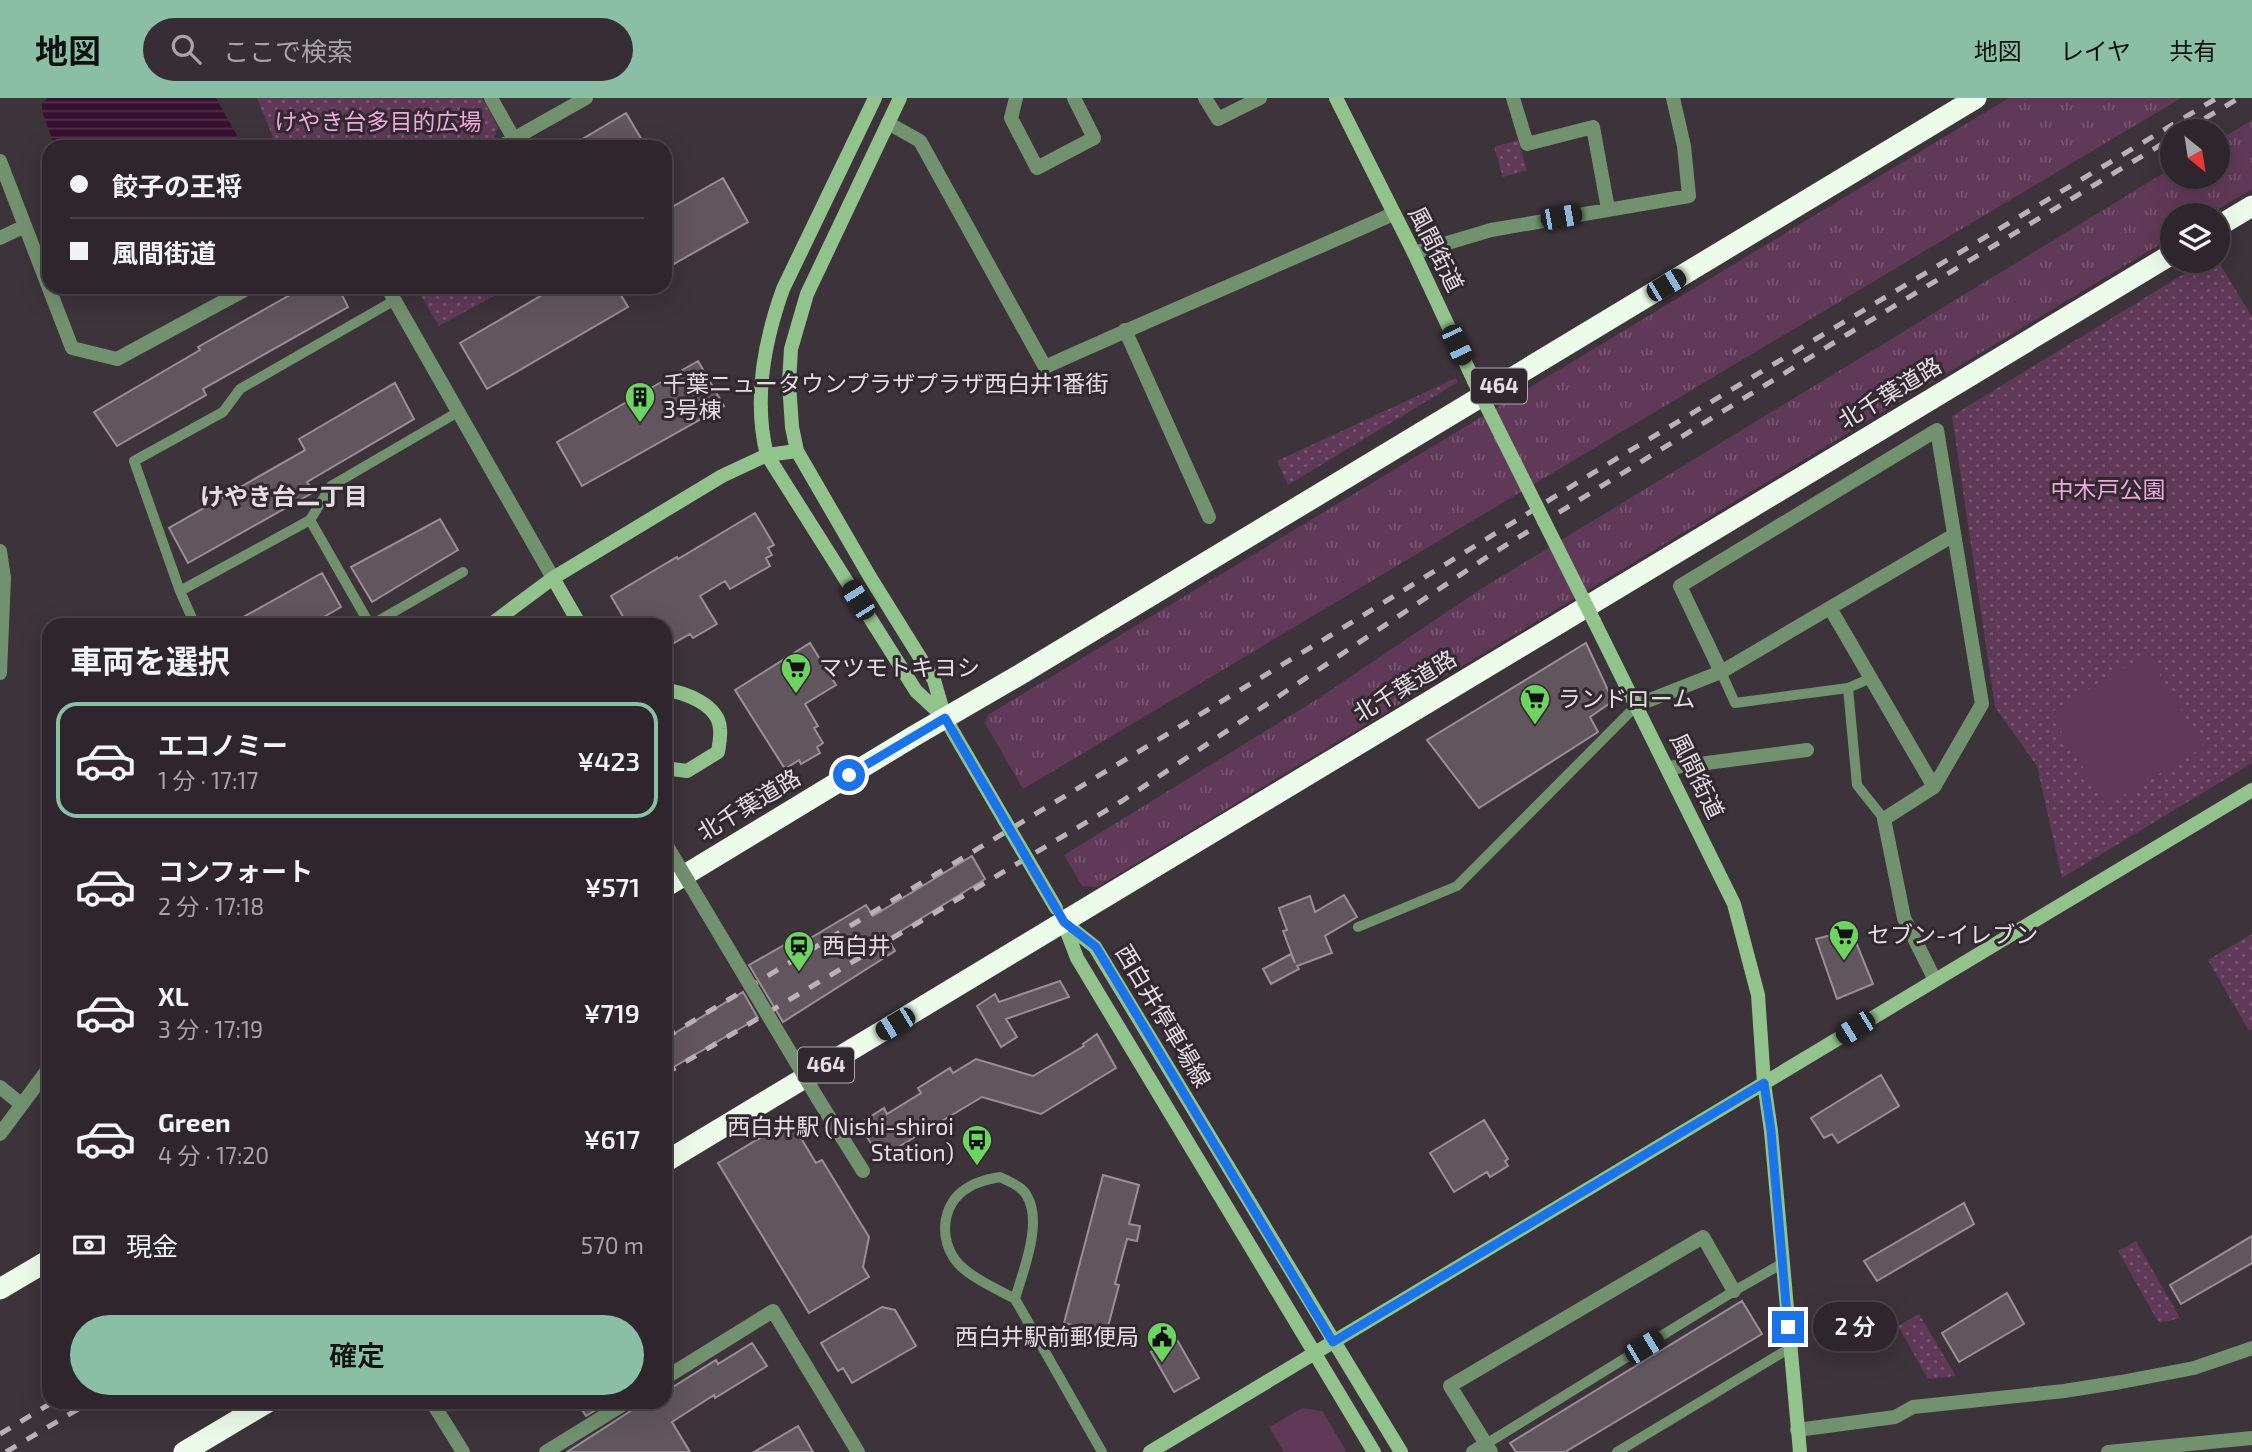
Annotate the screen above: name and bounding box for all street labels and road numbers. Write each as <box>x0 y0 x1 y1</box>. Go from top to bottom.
street label: 風間街道 <box>1404 201 1470 296</box>
street label: 北千葉道路 <box>1833 351 1946 434</box>
road number: 464 <box>1471 368 1527 404</box>
street label: 北千葉道路 <box>1348 644 1461 727</box>
street label: 風間街道 <box>1665 728 1731 823</box>
street label: 北千葉道路 <box>692 763 805 846</box>
street label: 西白井停車場線 <box>1110 939 1217 1092</box>
road number: 464 <box>798 1048 854 1082</box>

